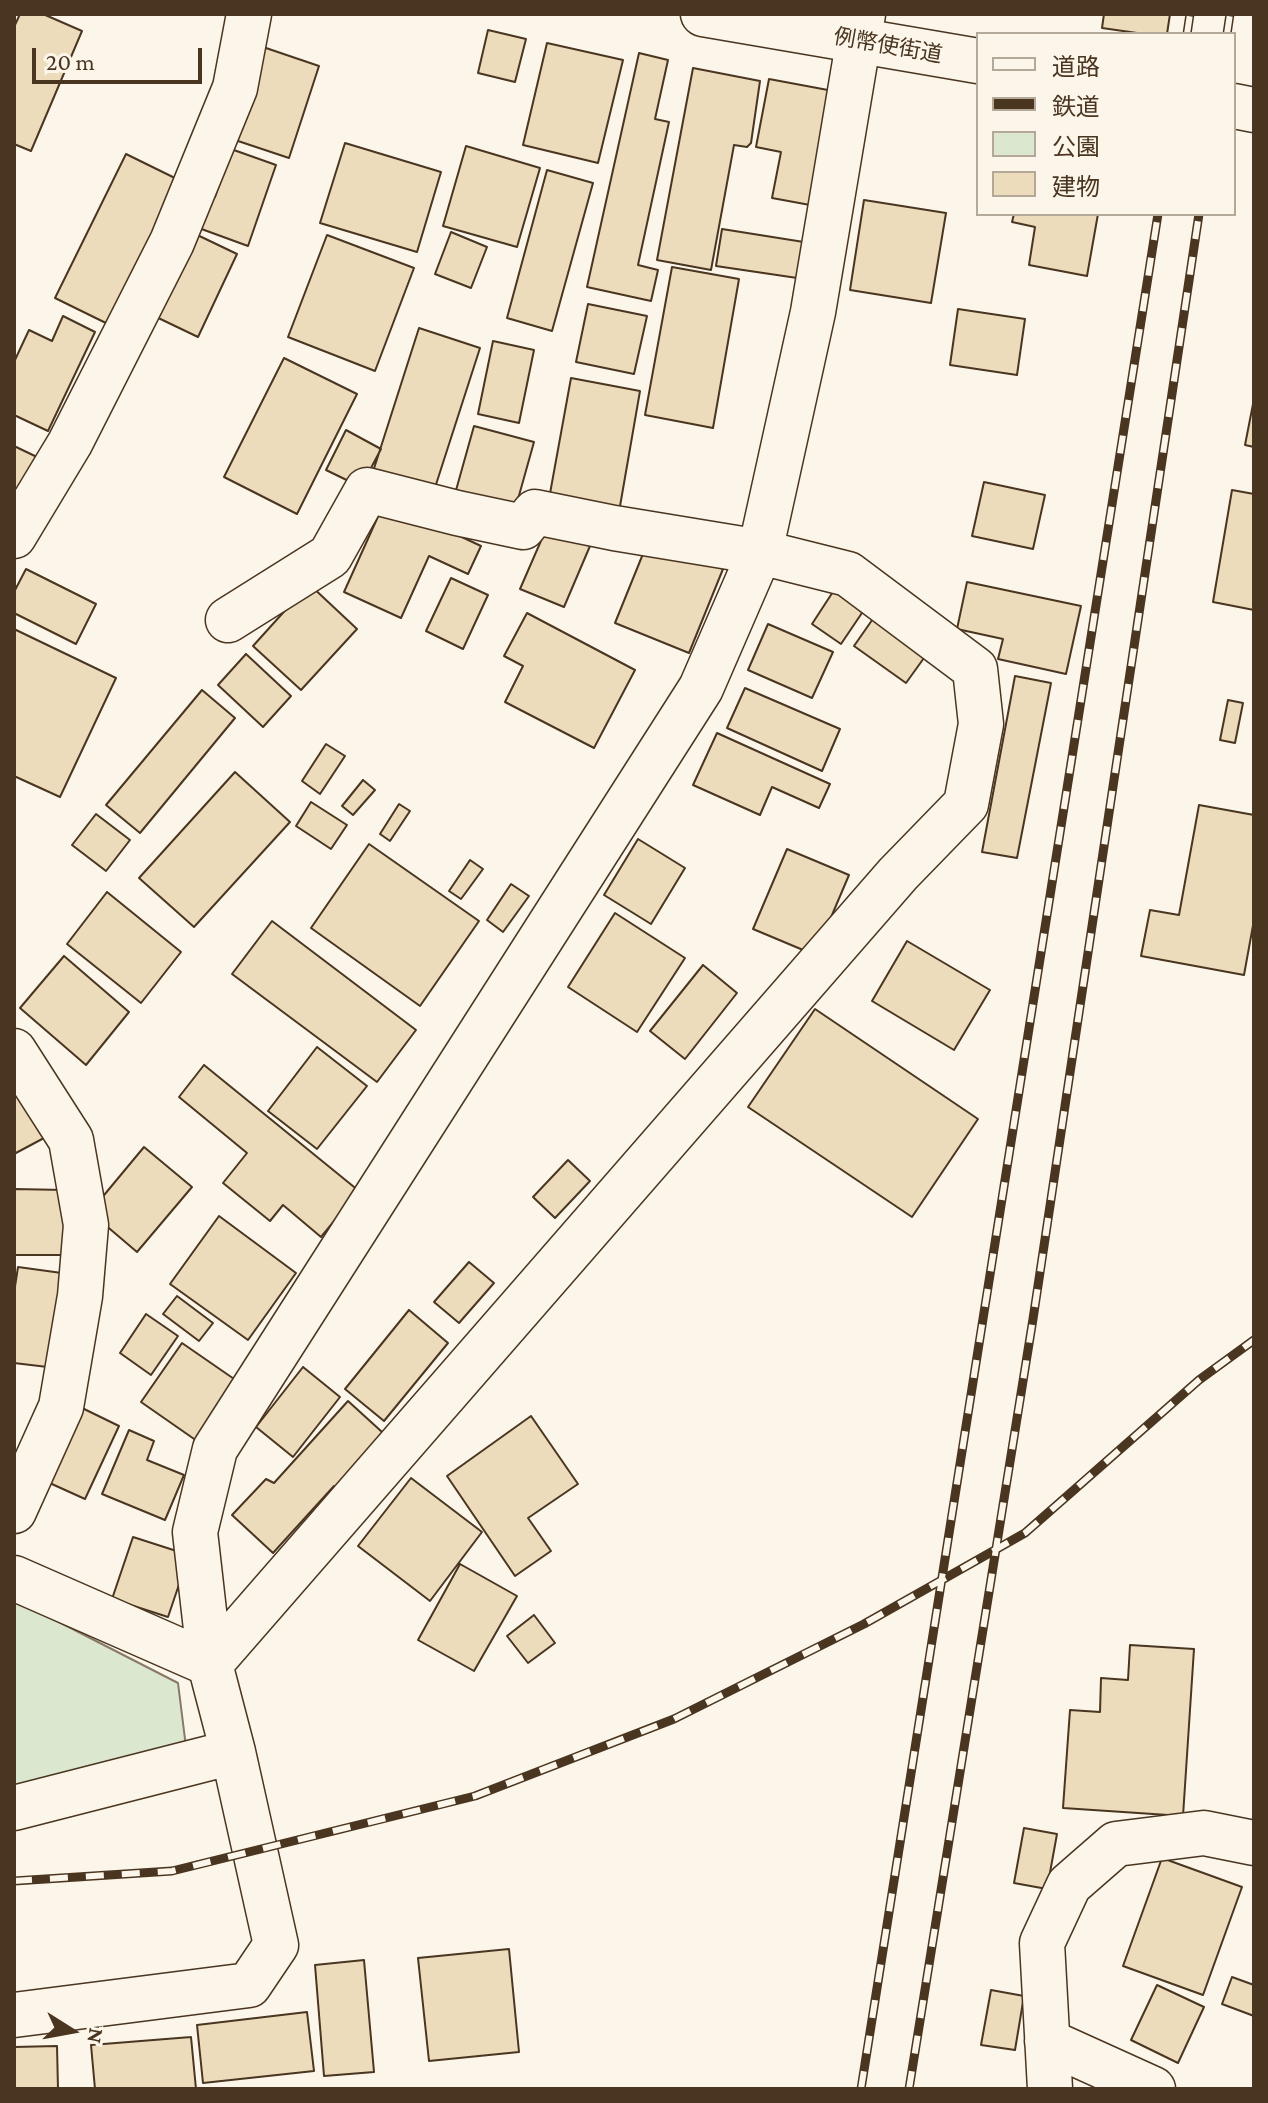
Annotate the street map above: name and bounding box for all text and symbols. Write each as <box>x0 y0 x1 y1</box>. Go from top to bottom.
street label: 例幣使街道 <box>832 23 944 69</box>
scale bar <box>36 32 206 82</box>
legend <box>976 32 1236 216</box>
text: 20 m <box>46 48 95 75</box>
text: 道路 <box>1052 53 1100 80</box>
text: 鉄道 <box>1052 93 1100 120</box>
text: 公園 <box>1052 133 1100 160</box>
text: 建物 <box>1052 173 1100 200</box>
north arrow <box>32 1991 112 2071</box>
text: N <box>82 2026 110 2045</box>

